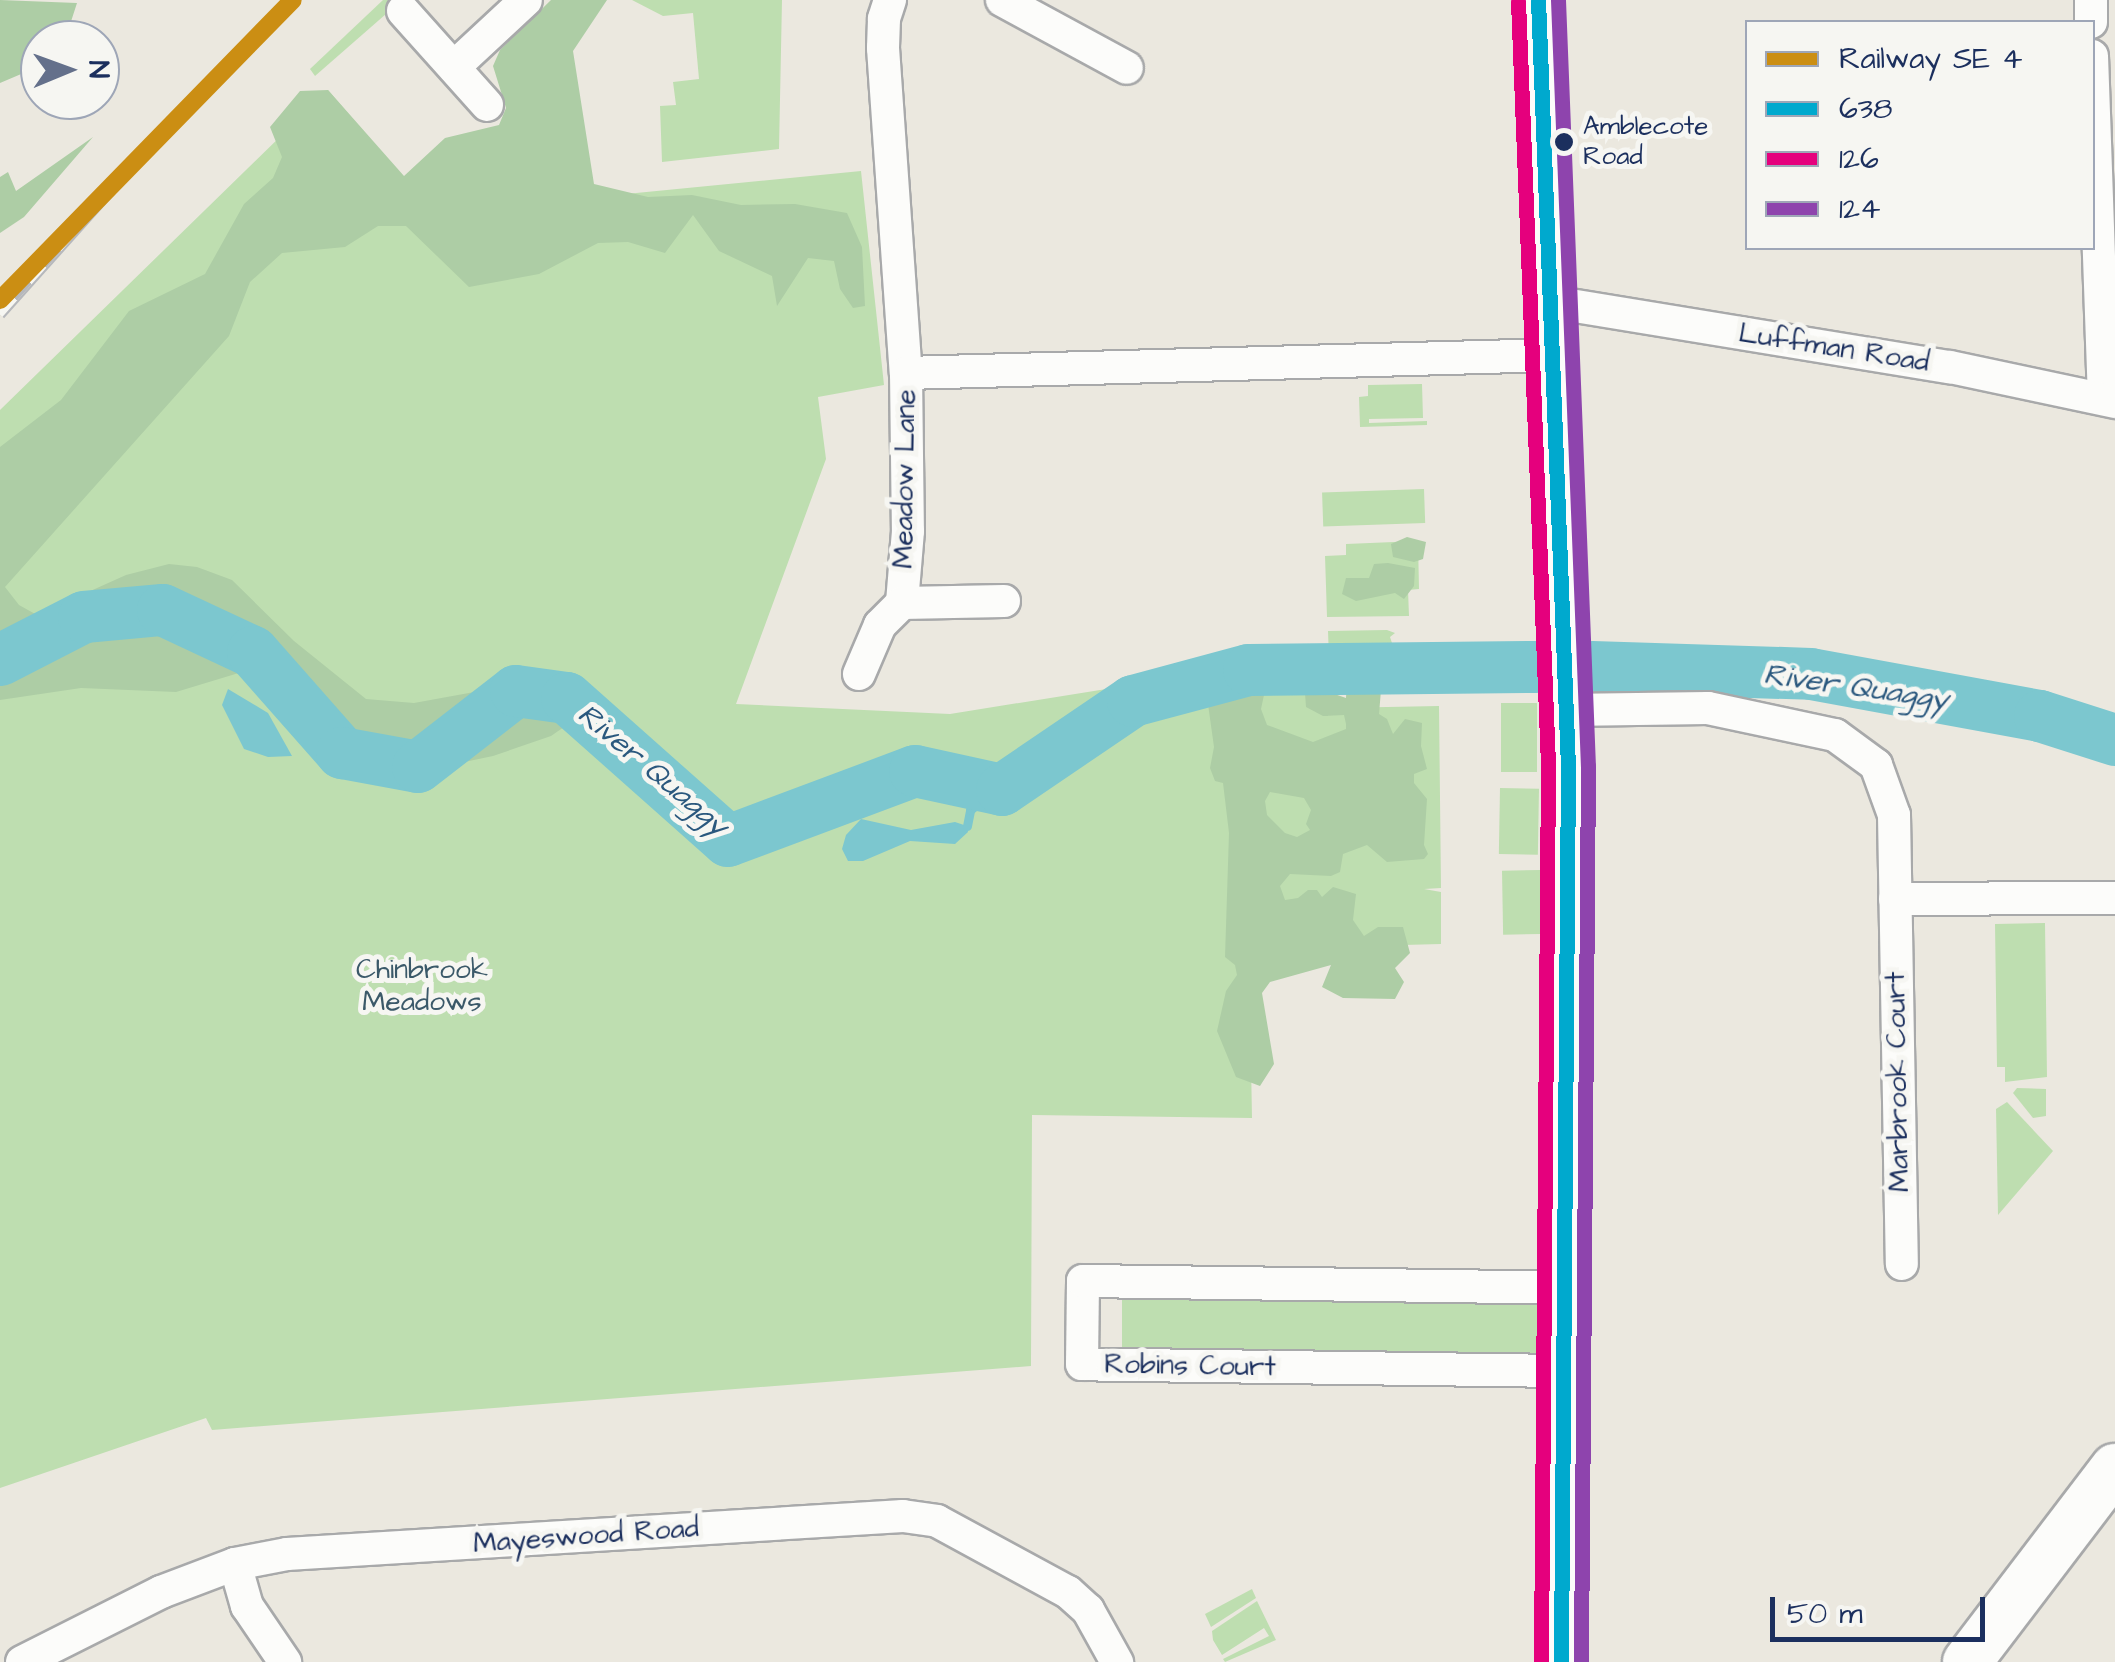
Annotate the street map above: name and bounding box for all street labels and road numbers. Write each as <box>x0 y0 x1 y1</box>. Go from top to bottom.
street label: Luffman Road <box>1736 316 1932 380</box>
street label: Meadow Lane <box>887 389 923 569</box>
street label: Marbrook Court <box>1879 971 1917 1193</box>
street label: Robins Court <box>1104 1348 1276 1384</box>
street label: Mayeswood Road <box>472 1511 700 1561</box>

